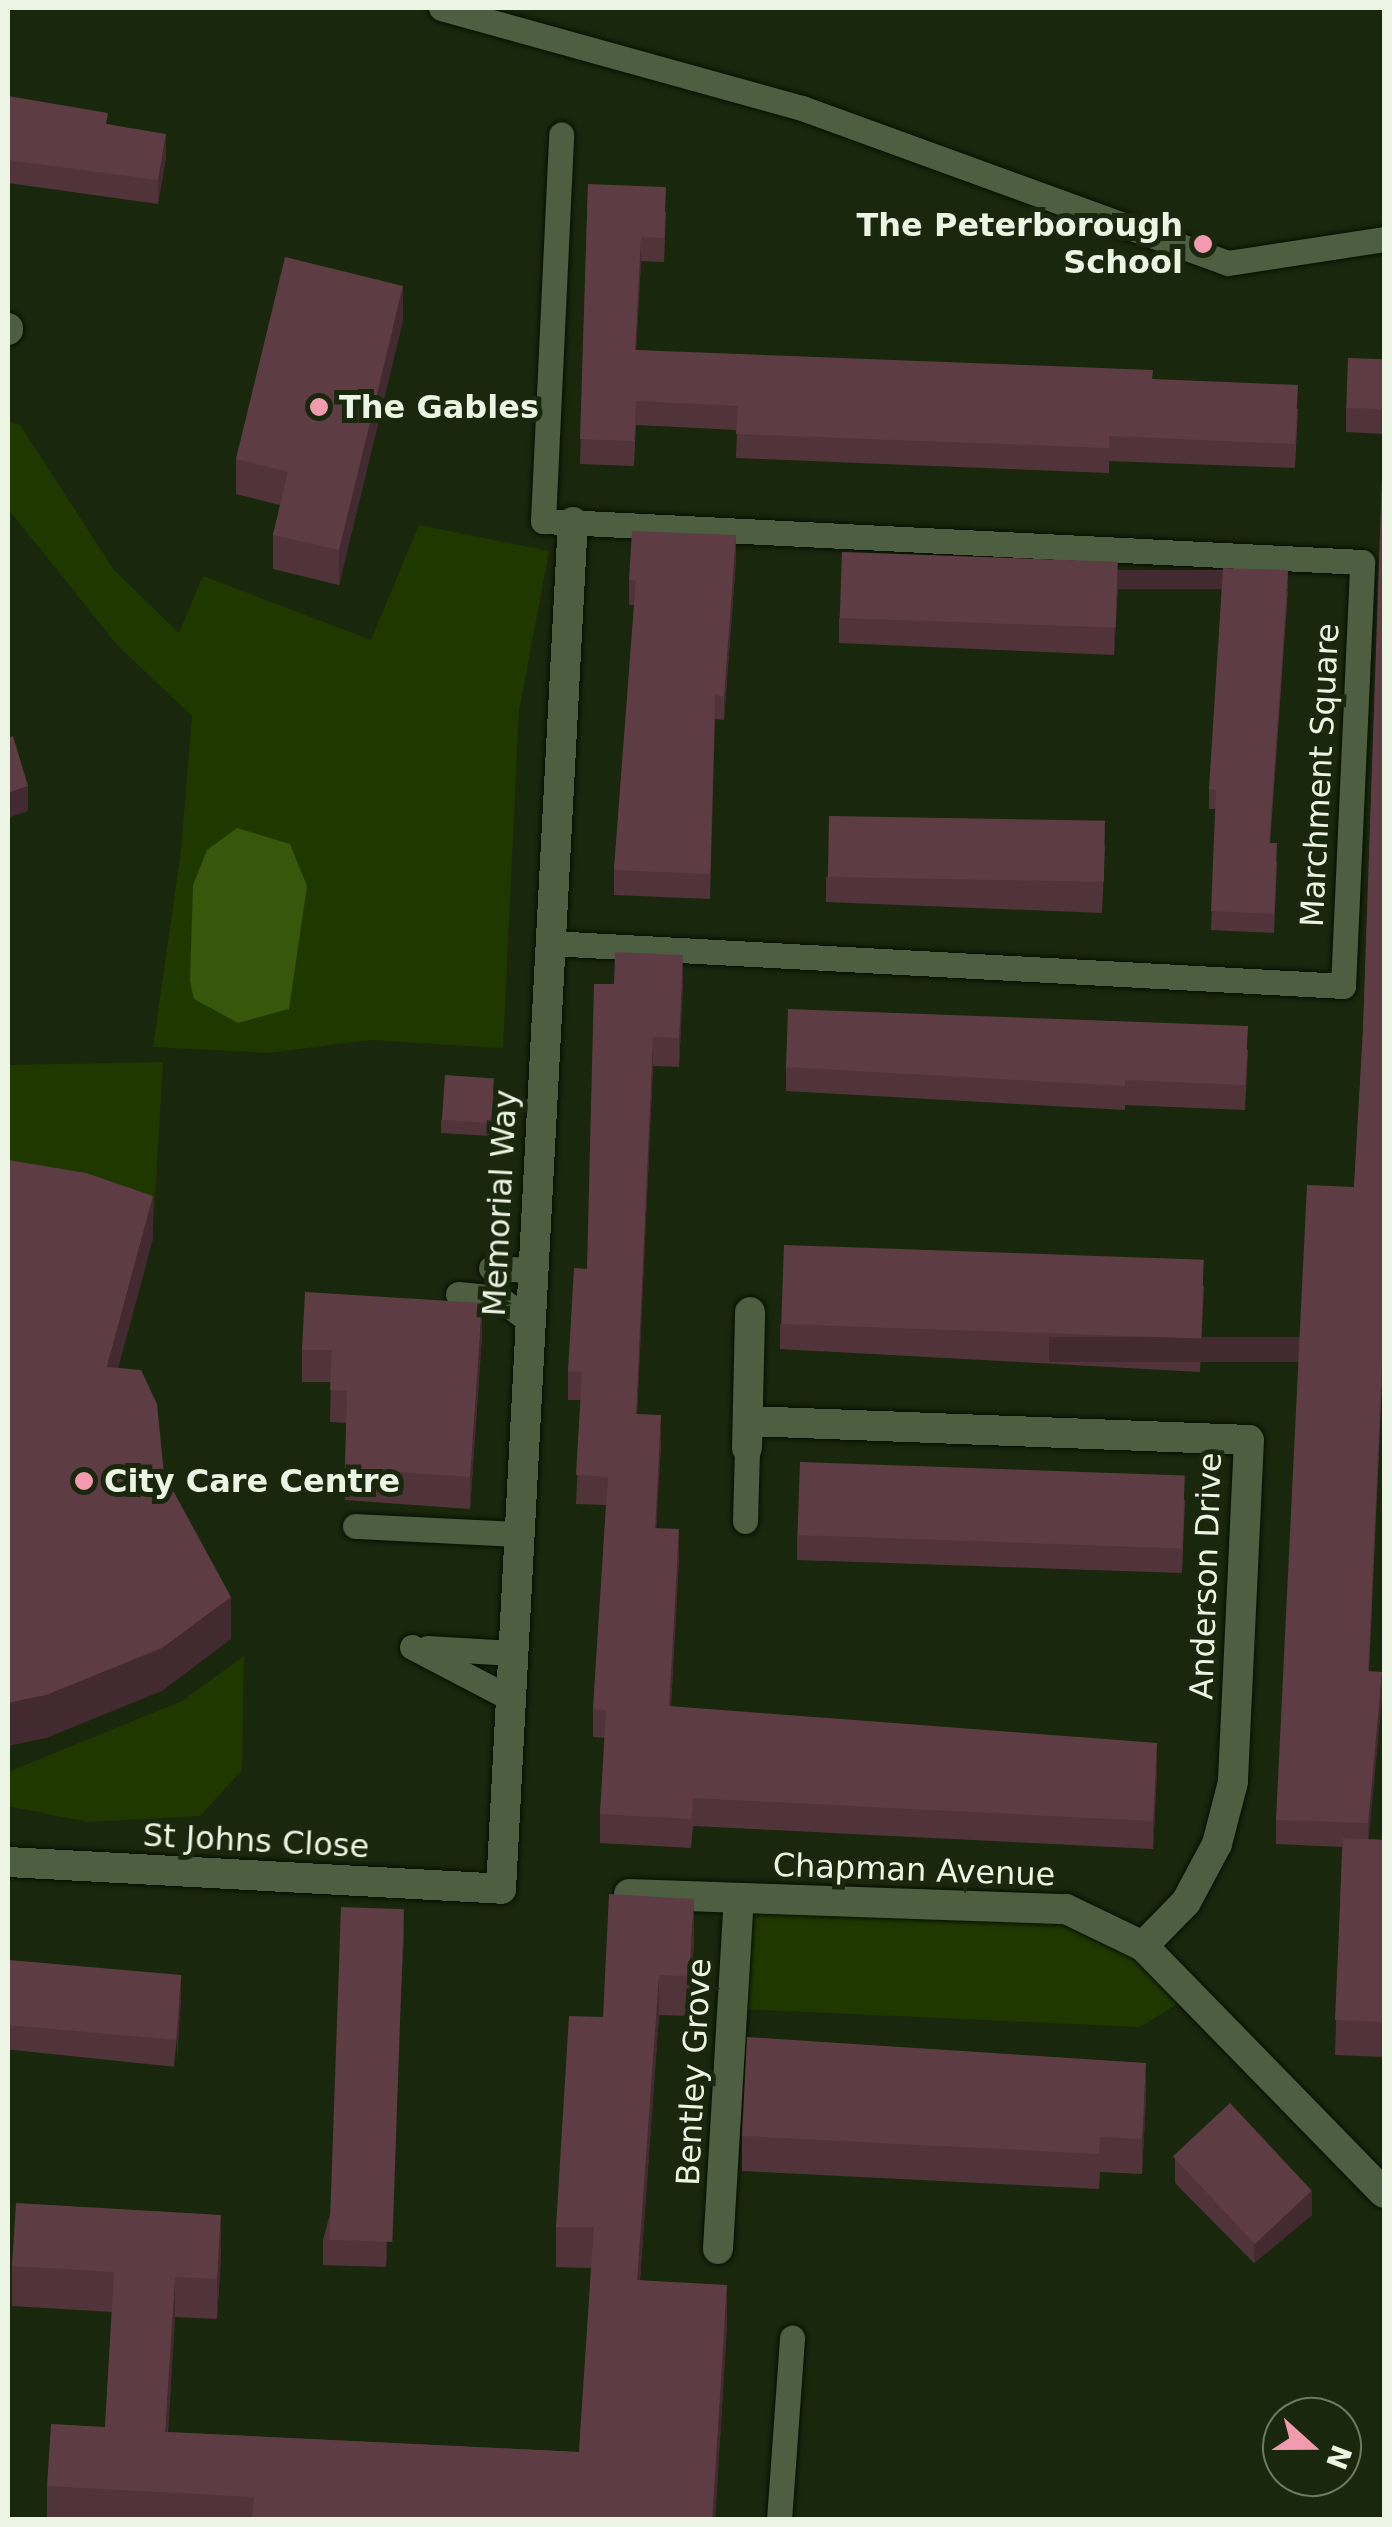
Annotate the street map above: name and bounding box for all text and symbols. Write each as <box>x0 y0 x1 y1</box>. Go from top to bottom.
place label: The Peterborough School <box>856 207 1183 282</box>
marker: The Peterborough School <box>1192 233 1214 255</box>
place label: The Gables <box>339 388 539 426</box>
marker: The Gables <box>308 396 330 418</box>
street label: Marchment Square <box>1293 622 1347 928</box>
street label: Memorial Way <box>475 1089 525 1317</box>
street label: Anderson Drive <box>1182 1452 1230 1700</box>
place label: City Care Centre <box>104 1462 400 1500</box>
marker: City Care Centre <box>73 1470 95 1492</box>
street label: St Johns Close <box>142 1816 370 1866</box>
street label: Chapman Avenue <box>772 1846 1056 1894</box>
street label: Bentley Grove <box>669 1957 719 2187</box>
north arrow <box>1262 2397 1362 2497</box>
text: N <box>1319 2440 1358 2474</box>

